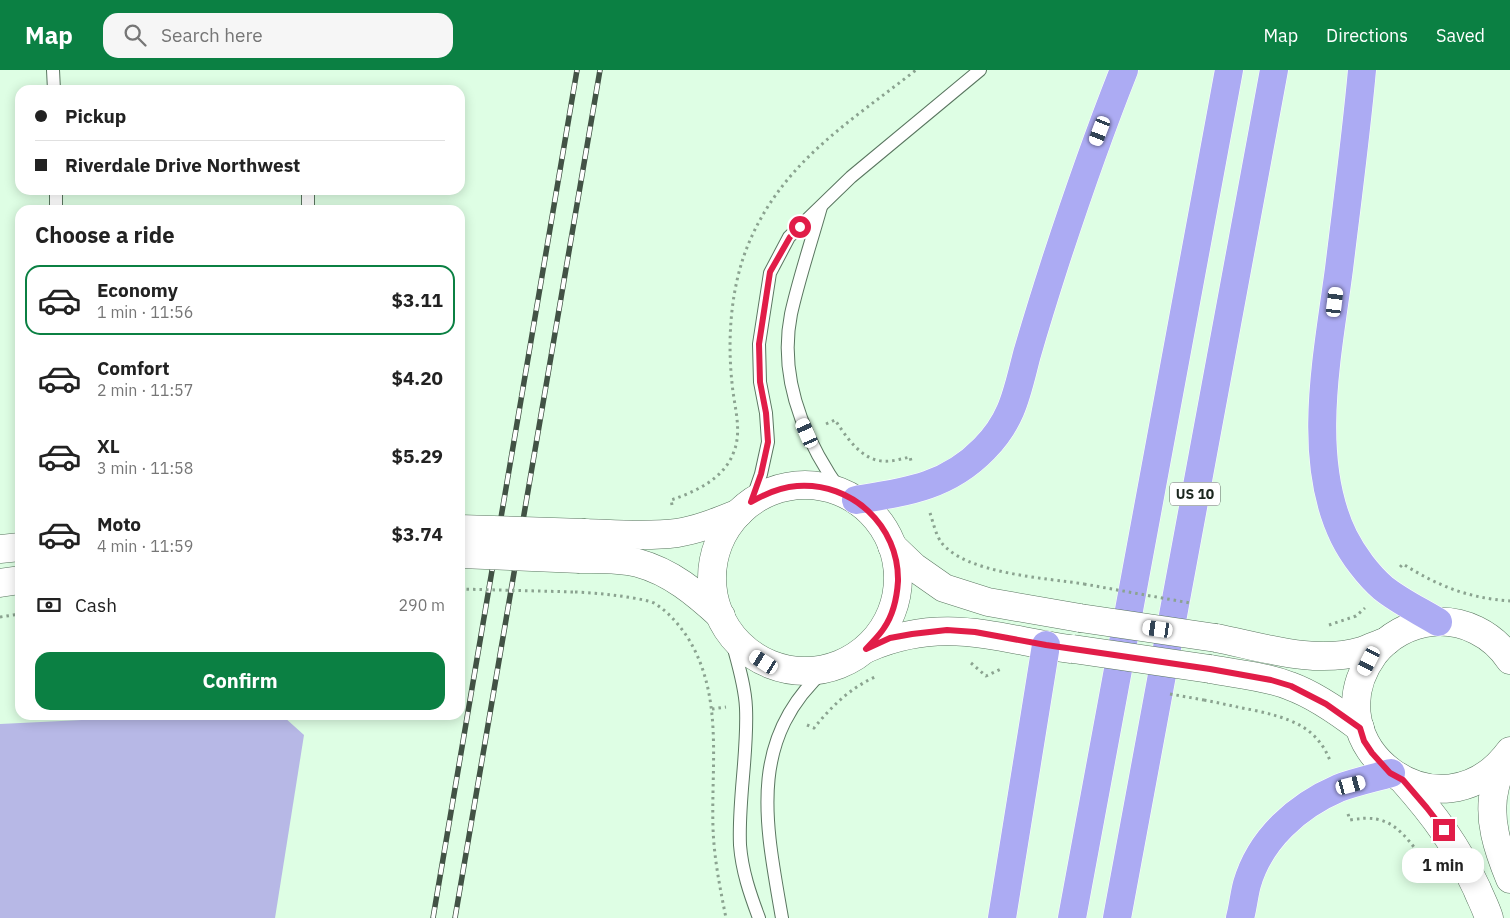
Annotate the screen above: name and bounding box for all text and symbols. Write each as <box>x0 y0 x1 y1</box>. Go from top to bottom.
search box <box>103 13 453 58</box>
text: Map <box>25 19 73 51</box>
icon: search <box>121 21 149 49</box>
text: Search here <box>161 23 263 47</box>
text: Map <box>1263 24 1298 47</box>
text: Directions <box>1326 24 1408 47</box>
text: Saved <box>1436 24 1485 47</box>
text: Pickup <box>65 104 126 128</box>
car <box>1087 114 1112 148</box>
text: Riverdale Drive Northwest <box>65 153 300 177</box>
route start <box>789 216 811 238</box>
text: Choose a ride <box>35 220 175 249</box>
icon: car <box>37 278 82 323</box>
text: Economy <box>97 278 178 302</box>
car <box>1325 286 1344 318</box>
text: $3.11 <box>391 288 443 312</box>
text: 1 min · 11:56 <box>97 302 193 322</box>
icon: car <box>37 356 82 401</box>
text: Comfort <box>97 356 170 380</box>
text: $4.20 <box>391 366 443 390</box>
text: 2 min · 11:57 <box>97 380 193 400</box>
car <box>794 416 819 450</box>
icon: car <box>37 434 82 479</box>
text: XL <box>97 434 120 458</box>
text: $5.29 <box>391 444 443 468</box>
text: 3 min · 11:58 <box>97 458 193 478</box>
road number: US 10 <box>1170 482 1220 506</box>
icon: car <box>37 512 82 557</box>
text: Moto <box>97 512 141 536</box>
text: $3.74 <box>391 522 443 546</box>
text: 4 min · 11:59 <box>97 536 193 556</box>
icon: cash <box>35 591 63 619</box>
text: Cash <box>75 593 117 617</box>
text: 290 m <box>398 595 445 615</box>
car <box>1142 619 1173 639</box>
car <box>1355 644 1382 678</box>
car <box>747 648 780 676</box>
button: Confirm <box>35 652 445 710</box>
car <box>1334 774 1367 796</box>
route end <box>1433 819 1455 841</box>
callout: 1 min <box>1403 848 1485 882</box>
text: 1 min <box>1422 855 1464 875</box>

